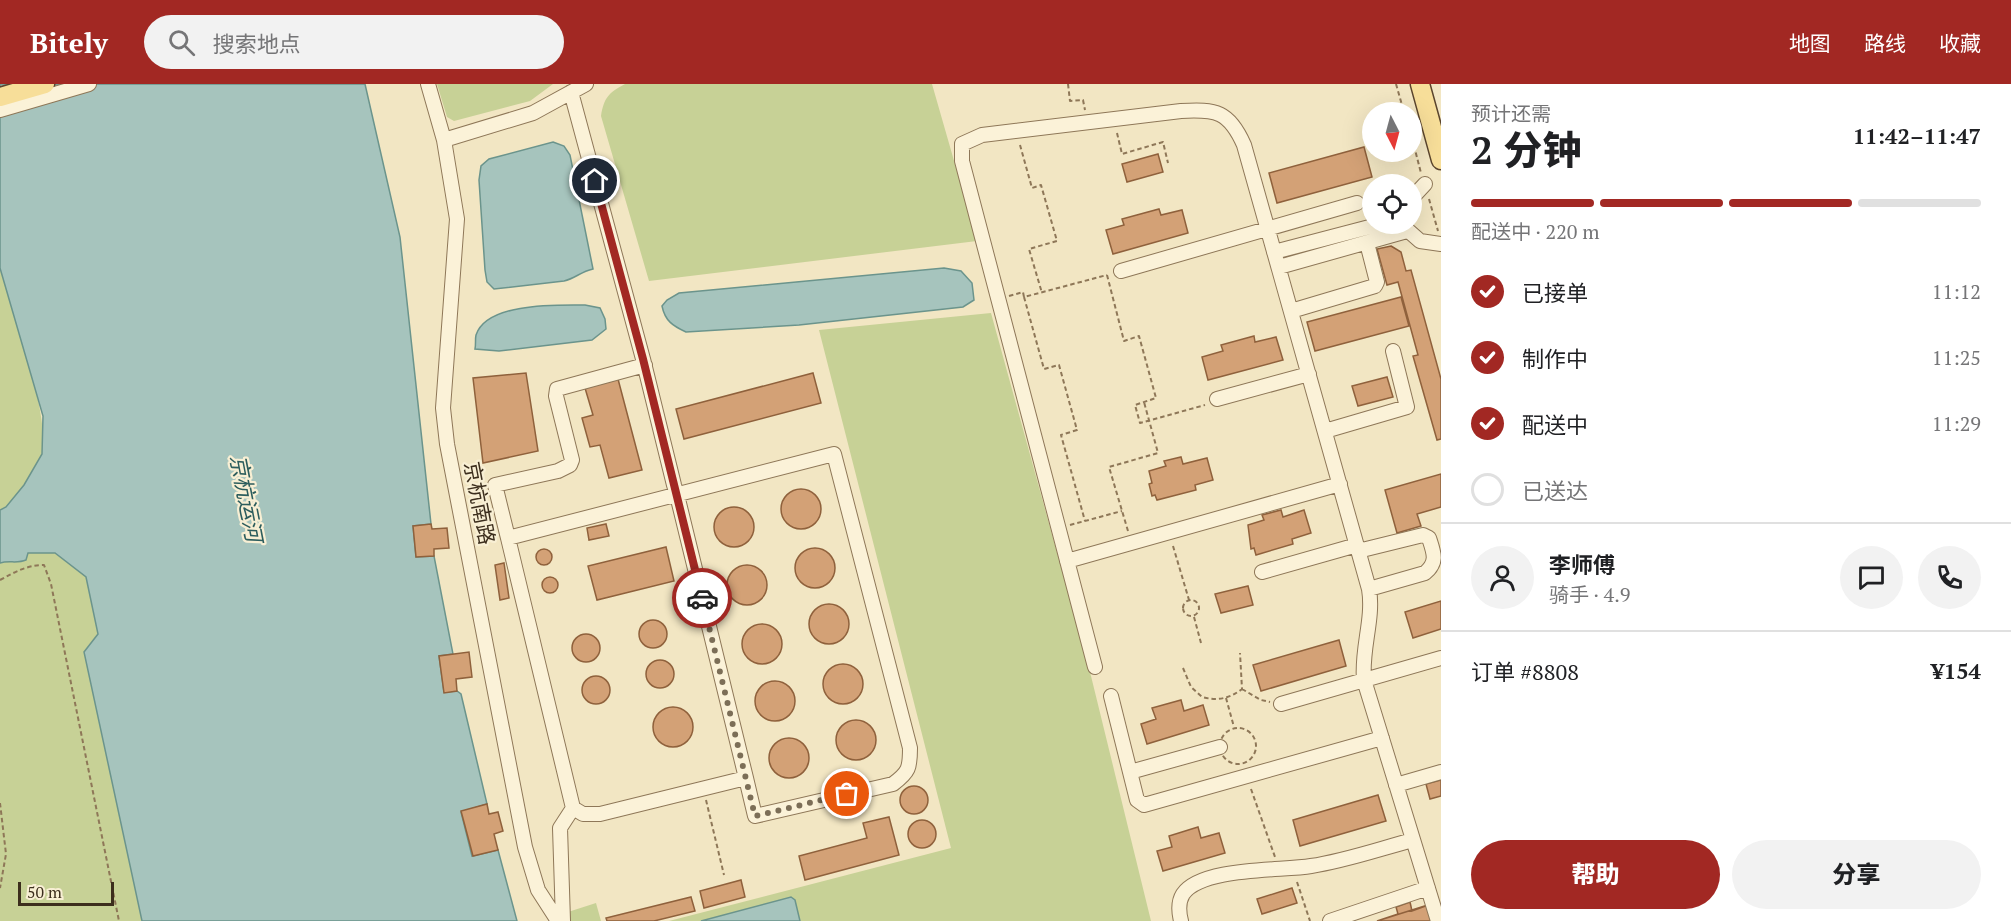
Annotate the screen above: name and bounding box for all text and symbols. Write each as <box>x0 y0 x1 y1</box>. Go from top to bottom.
search box <box>144 15 564 69</box>
text: Bitely <box>30 24 108 61</box>
icon: search <box>165 26 198 59</box>
text: 搜索地点 <box>213 29 301 58</box>
text: 地图 <box>1789 29 1831 57</box>
text: 路线 <box>1864 29 1906 57</box>
text: 收藏 <box>1939 29 1981 57</box>
text: 预计还需 <box>1471 100 1551 127</box>
north arrow <box>1362 102 1422 162</box>
map controls <box>1362 102 1422 234</box>
text: 11:42–11:47 <box>1853 121 1981 150</box>
text: 2 分钟 <box>1471 123 1582 175</box>
pin <box>569 155 620 206</box>
icon: home <box>578 164 611 197</box>
button: locate <box>1362 174 1422 234</box>
text: 配送中 · 220 m <box>1471 218 1600 245</box>
icon: check <box>1471 275 1504 308</box>
text: 已接单 <box>1522 278 1588 307</box>
text: 11:12 <box>1932 278 1981 305</box>
icon: check <box>1471 341 1504 374</box>
text: 制作中 <box>1522 344 1588 373</box>
text: 11:25 <box>1932 344 1981 371</box>
icon: check <box>1471 407 1504 440</box>
text: 配送中 <box>1522 410 1588 439</box>
text: 11:29 <box>1932 410 1981 437</box>
water label: 京杭运河 <box>224 452 270 548</box>
street label: 京杭南路 <box>458 459 502 547</box>
text: 已送达 <box>1522 476 1588 505</box>
button: person <box>1471 546 1534 609</box>
button: chat <box>1840 546 1903 609</box>
button: phone <box>1918 546 1981 609</box>
text: 李师傅 <box>1549 550 1615 579</box>
courier <box>672 568 732 628</box>
text: 骑手 · 4.9 <box>1549 581 1630 608</box>
icon: car <box>686 582 719 615</box>
text: ¥154 <box>1931 656 1981 685</box>
text: 订单 #8808 <box>1471 657 1579 686</box>
pin <box>821 768 872 819</box>
icon: bag <box>830 777 863 810</box>
button: 帮助 <box>1471 840 1720 909</box>
button: 分享 <box>1732 840 1981 909</box>
scale bar <box>18 879 114 906</box>
text: 50 m <box>27 881 62 903</box>

